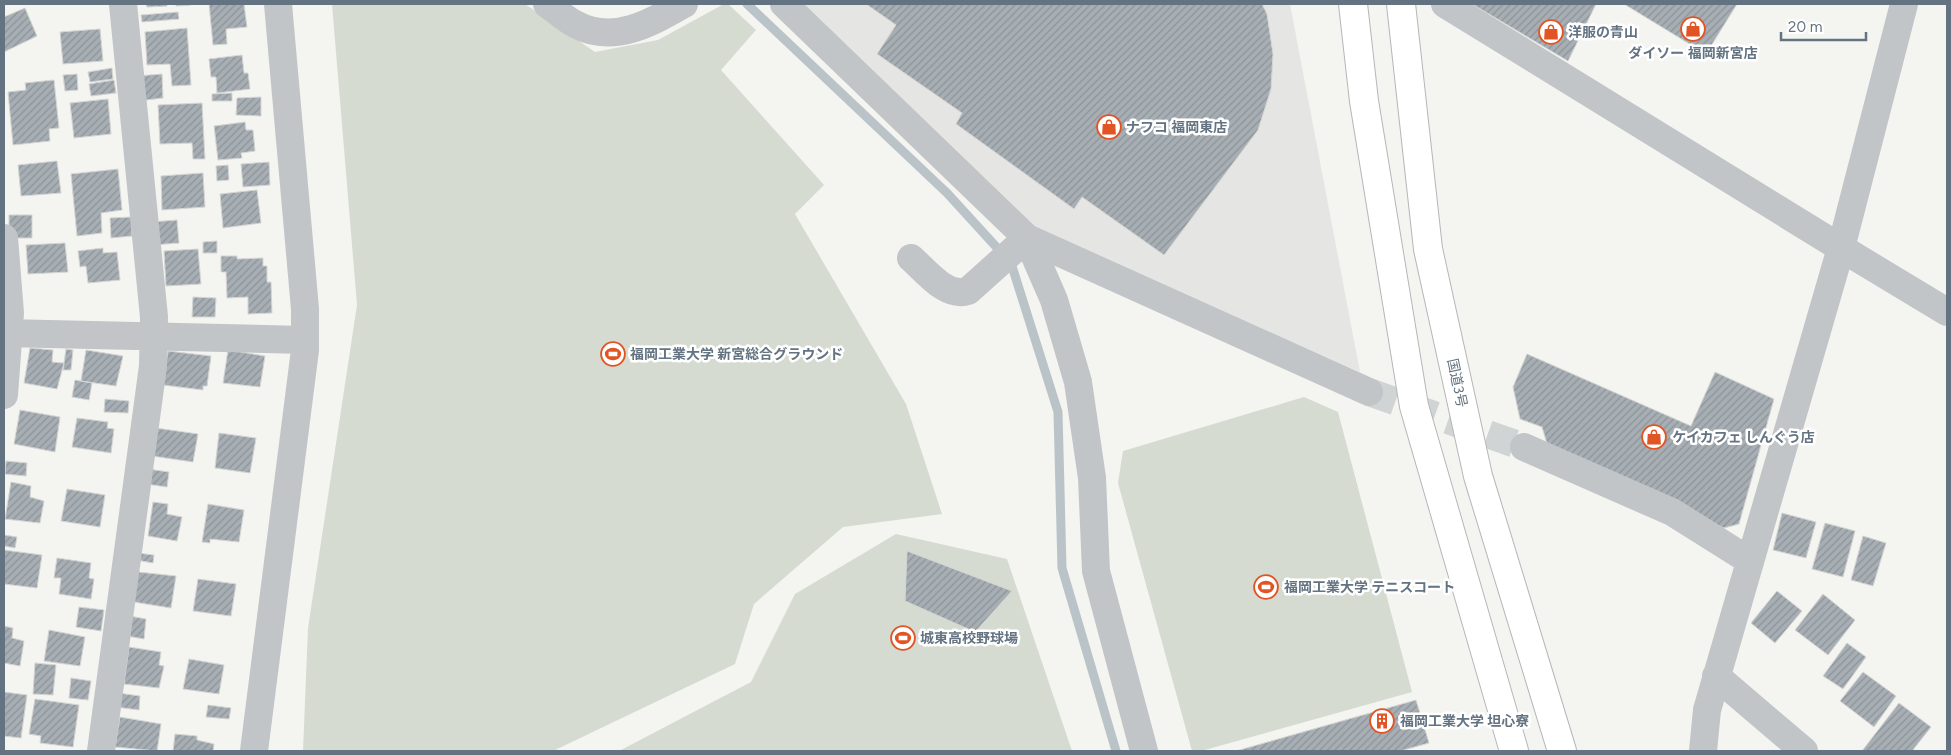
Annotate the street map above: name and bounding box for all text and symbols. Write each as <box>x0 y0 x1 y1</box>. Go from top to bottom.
scale bar <box>1781 10 1866 42</box>
shop icon: ダイソー 福岡新宮店 <box>1680 16 1706 42</box>
text: 20 m <box>1788 18 1822 36</box>
shop icon: 洋服の青山 <box>1538 19 1564 45</box>
place label: 洋服の青山 <box>1568 24 1638 41</box>
place label: ダイソー 福岡新宮店 <box>1628 45 1758 62</box>
shop icon: ナフコ 福岡東店 <box>1096 114 1122 140</box>
place label: ナフコ 福岡東店 <box>1126 119 1227 136</box>
sports icon: 福岡工業大学 新宮総合グラウンド <box>600 341 626 367</box>
place label: 福岡工業大学 新宮総合グラウンド <box>630 346 843 363</box>
street label: 国道3号 <box>1444 357 1470 409</box>
shop icon: ケイカフェ しんぐう店 <box>1641 424 1667 450</box>
place label: ケイカフェ しんぐう店 <box>1672 429 1815 446</box>
sports icon: 福岡工業大学 テニスコート <box>1253 574 1279 600</box>
place label: 福岡工業大学 テニスコート <box>1284 579 1455 596</box>
sports icon: 城東高校野球場 <box>890 625 916 651</box>
place label: 城東高校野球場 <box>920 630 1018 647</box>
building icon: 福岡工業大学 坦心寮 <box>1369 708 1395 734</box>
place label: 福岡工業大学 坦心寮 <box>1400 713 1529 730</box>

